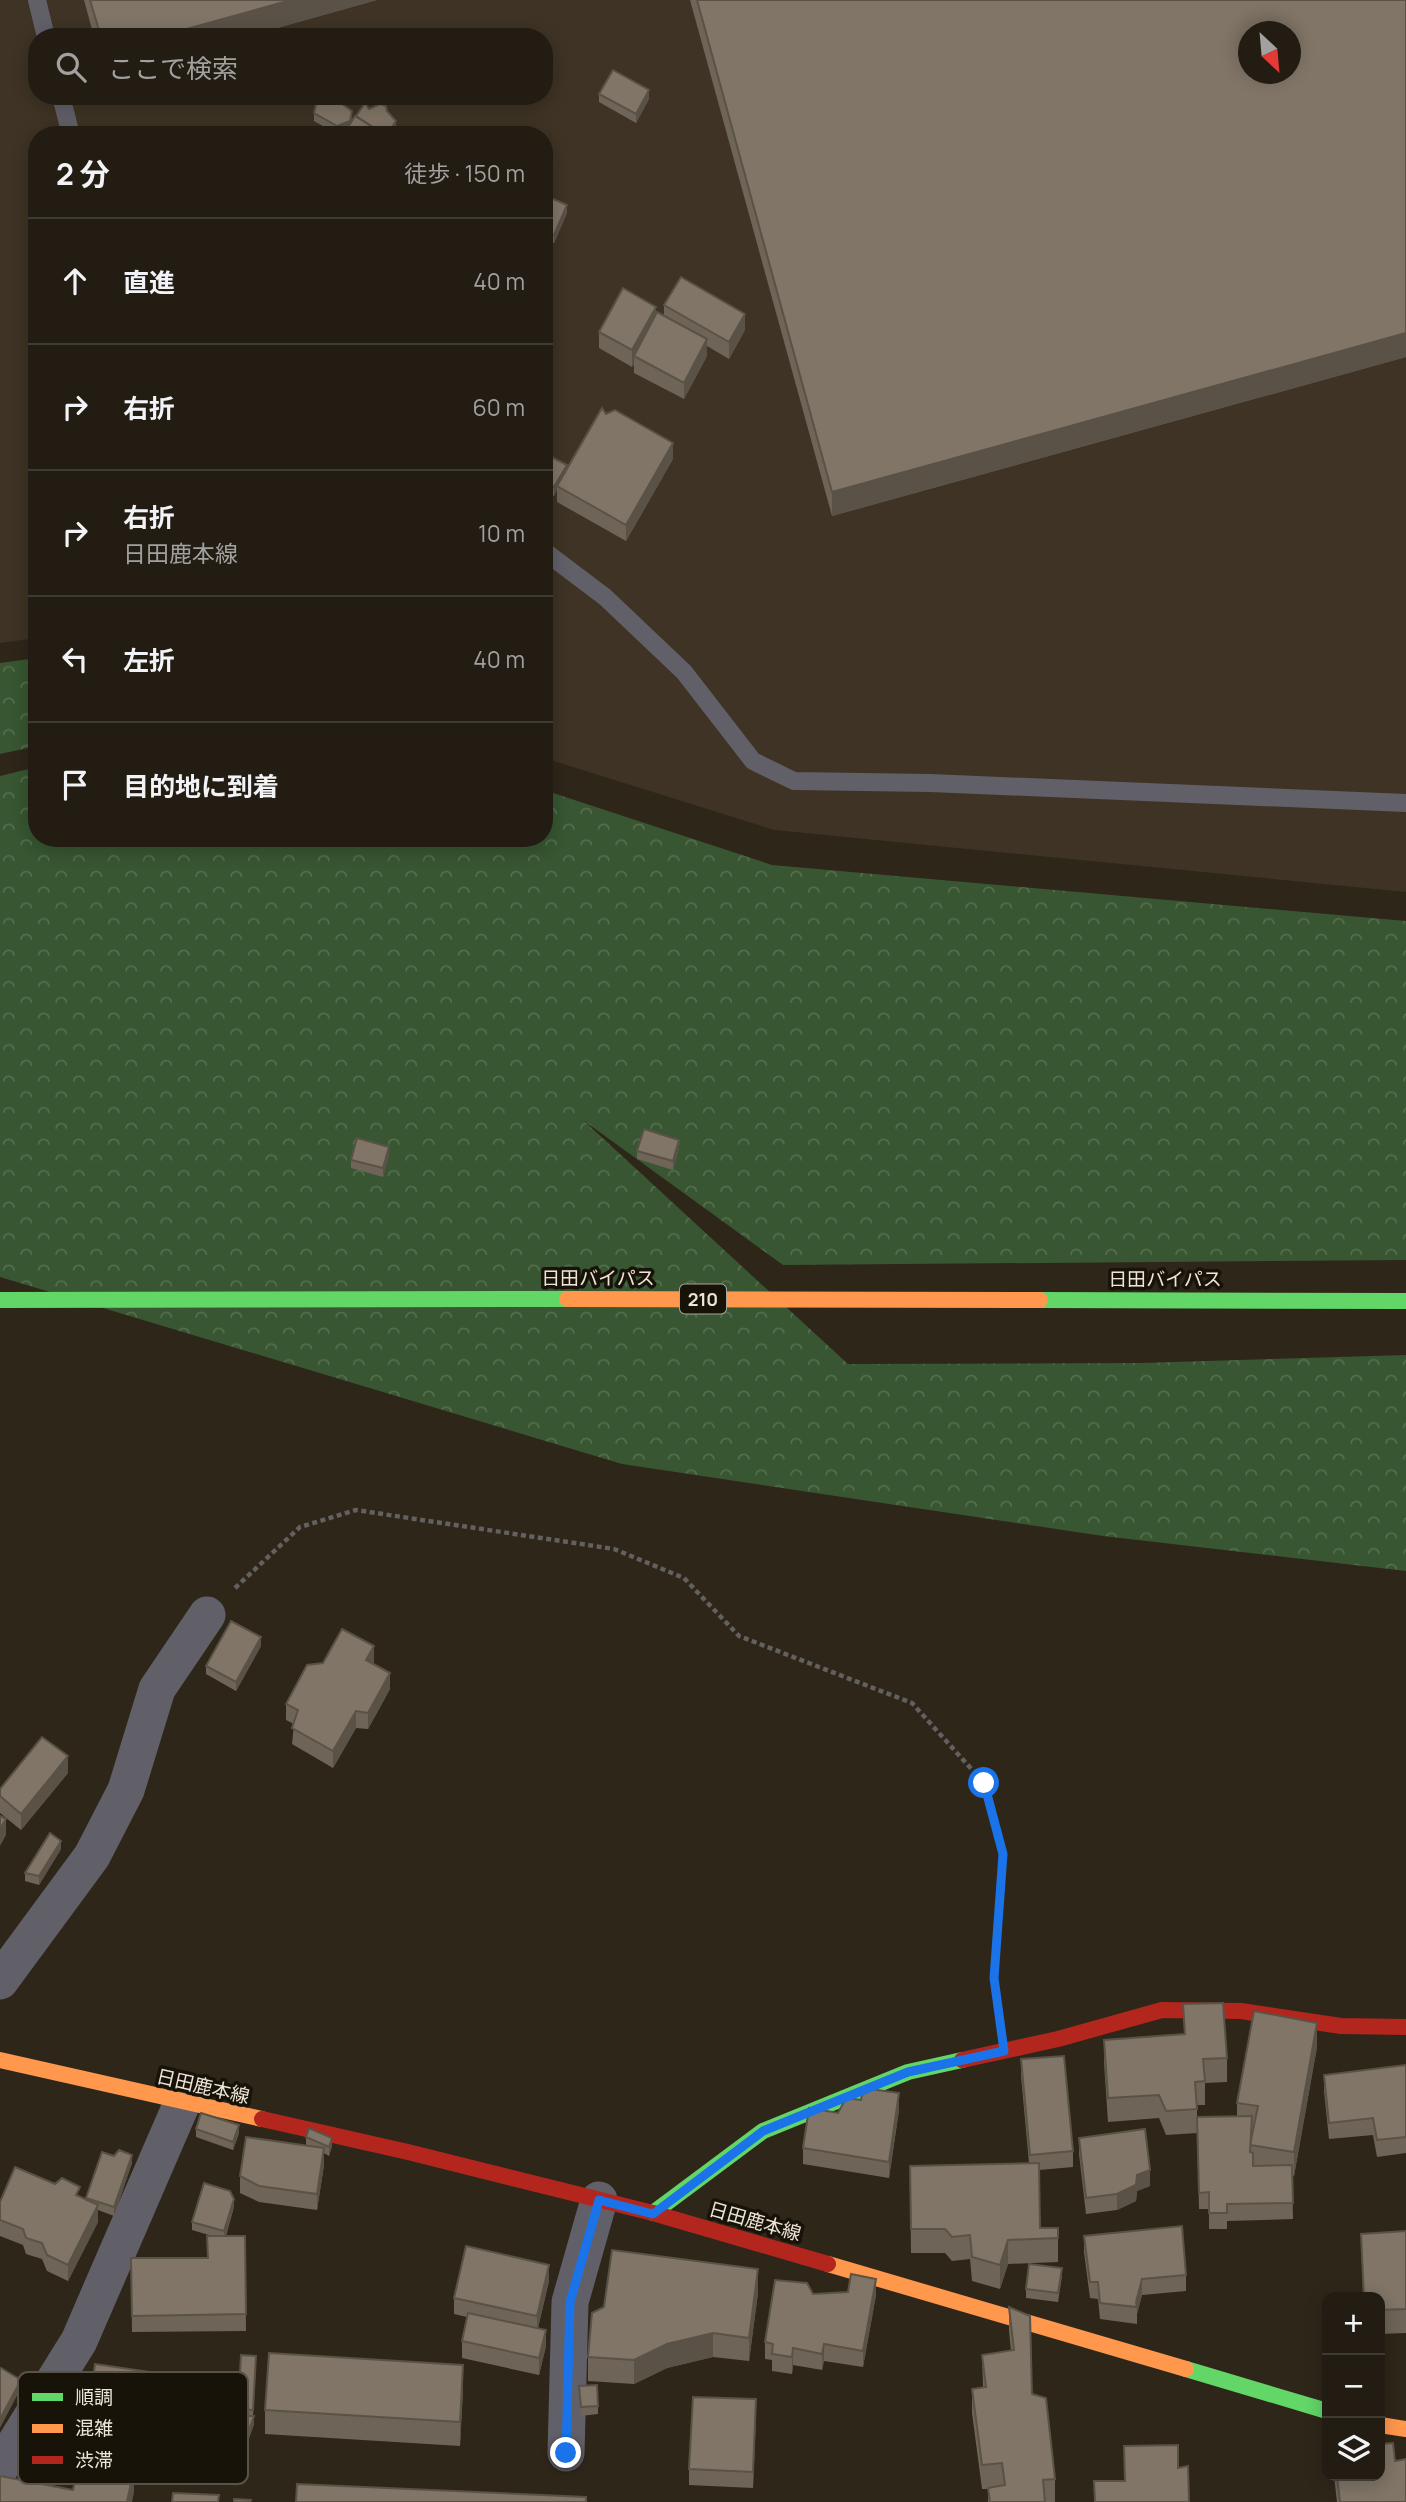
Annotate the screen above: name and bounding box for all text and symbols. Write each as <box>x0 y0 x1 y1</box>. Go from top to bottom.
north arrow <box>1238 21 1301 84</box>
search box <box>28 28 553 105</box>
icon: search <box>52 48 90 86</box>
text: ここで検索 <box>108 50 238 86</box>
text: 2 分 <box>56 153 110 194</box>
text: 徒歩 · 150 m <box>404 157 525 189</box>
icon: ahead <box>56 262 94 300</box>
text: 直進 <box>123 264 175 300</box>
text: 40 m <box>473 265 525 297</box>
icon: right <box>56 388 94 426</box>
text: 右折 <box>123 390 175 426</box>
text: 60 m <box>473 391 525 423</box>
text: 右折 <box>123 499 175 535</box>
icon: right <box>56 514 94 552</box>
text: 10 m <box>478 517 525 549</box>
text: 日田鹿本線 <box>123 537 238 569</box>
icon: left <box>56 640 94 678</box>
text: 左折 <box>123 642 175 678</box>
text: 40 m <box>473 643 525 675</box>
icon: arrive <box>56 766 94 804</box>
text: 目的地に到着 <box>123 768 279 804</box>
street label: 日田バイパス <box>541 1265 655 1291</box>
street label: 日田バイパス <box>1108 1266 1222 1292</box>
road number: 210 <box>680 1284 726 1314</box>
route start <box>968 1767 999 1798</box>
street label: 日田鹿本線 <box>154 2063 252 2109</box>
street label: 日田鹿本線 <box>706 2195 804 2247</box>
map controls <box>1322 2292 1385 2481</box>
button: + <box>1322 2292 1385 2355</box>
button: − <box>1322 2355 1385 2418</box>
legend <box>18 2372 248 2484</box>
text: 順調 <box>75 2384 113 2410</box>
text: 混雑 <box>75 2415 113 2441</box>
button: layers <box>1322 2418 1385 2481</box>
route end <box>550 2437 581 2468</box>
text: 渋滞 <box>75 2447 113 2473</box>

